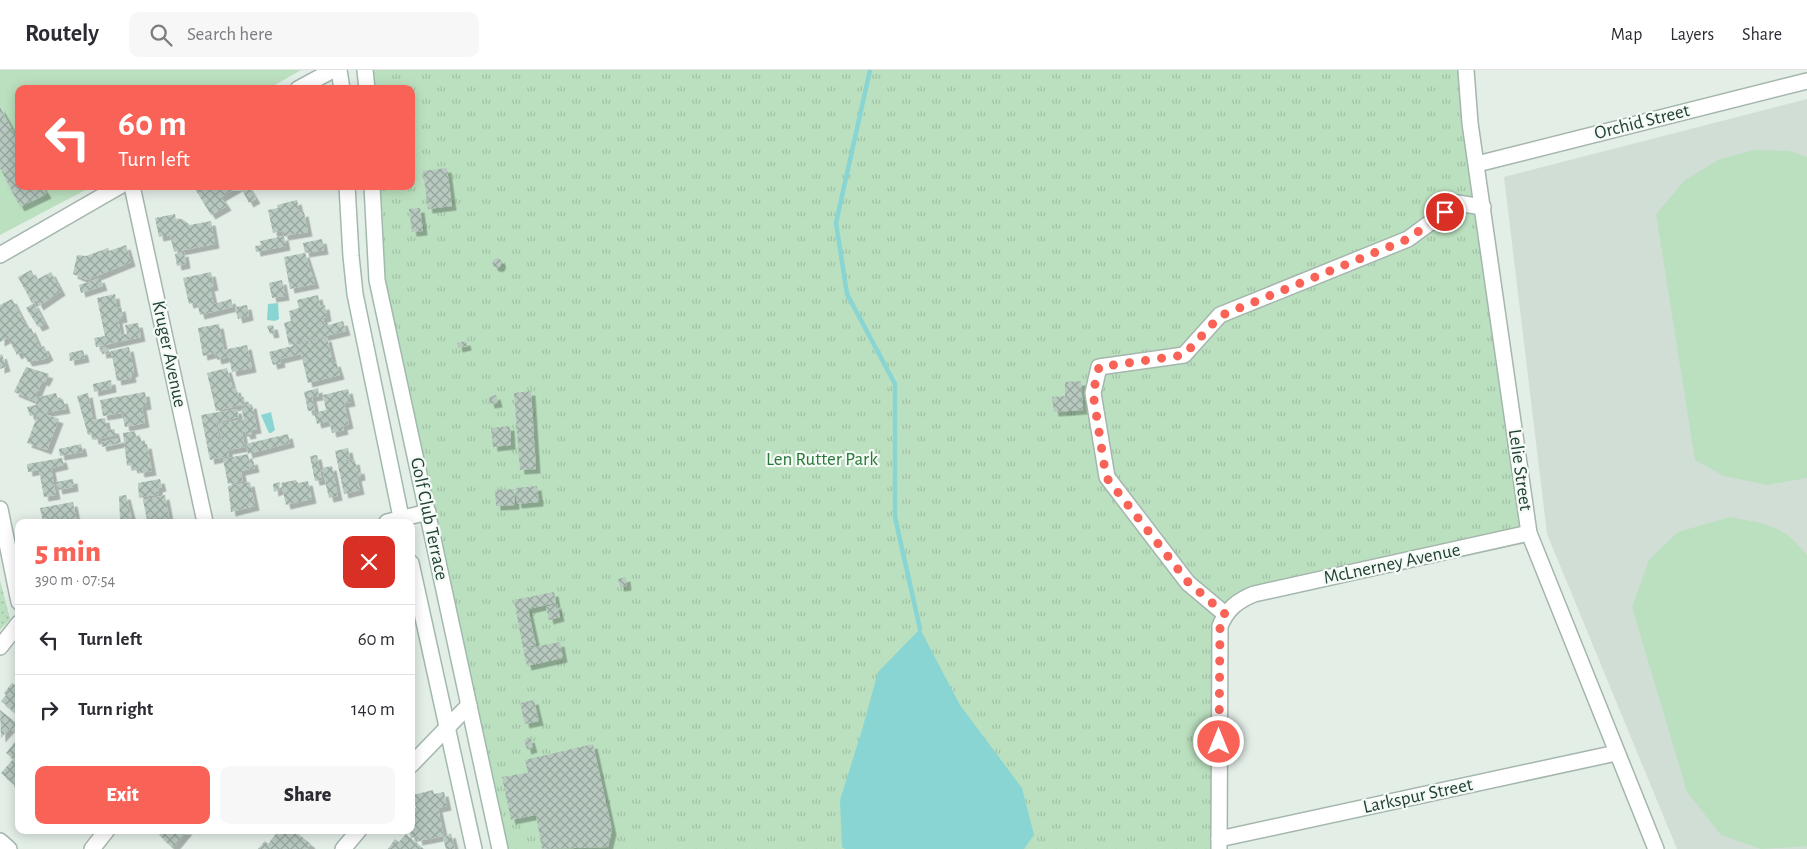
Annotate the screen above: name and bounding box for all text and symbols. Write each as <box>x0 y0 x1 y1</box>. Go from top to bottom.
search box <box>129 12 479 57</box>
icon: search <box>147 21 175 49</box>
text: Routely <box>25 22 99 46</box>
text: Search here <box>187 25 273 44</box>
text: Map <box>1611 26 1642 44</box>
text: Layers <box>1670 26 1714 44</box>
text: Share <box>1742 26 1782 44</box>
street label: Orchid Street <box>1592 101 1692 143</box>
icon: left <box>35 105 100 170</box>
text: 60 m <box>118 107 187 142</box>
text: Turn left <box>118 148 190 170</box>
pin <box>1424 191 1466 233</box>
icon: arrive <box>1431 198 1459 226</box>
street label: Kruger Avenue <box>148 299 190 409</box>
street label: Lelie Street <box>1505 428 1535 512</box>
park label: Len Rutter Park <box>766 450 878 469</box>
street label: Golf Club Terrace <box>407 456 451 582</box>
button: close <box>343 536 395 588</box>
text: 5 min <box>35 537 101 567</box>
street label: McLnerney Avenue <box>1322 540 1462 588</box>
text: 390 m · 07:54 <box>35 572 115 588</box>
icon: left <box>35 626 63 654</box>
text: Turn left <box>78 630 142 649</box>
text: 60 m <box>358 630 395 649</box>
icon: right <box>35 696 63 724</box>
text: Turn right <box>78 700 153 719</box>
text: 140 m <box>351 700 395 719</box>
position arrow <box>1192 715 1244 767</box>
button: Exit <box>35 766 210 824</box>
button: Share <box>220 766 395 824</box>
street label: Larkspur Street <box>1361 775 1475 817</box>

